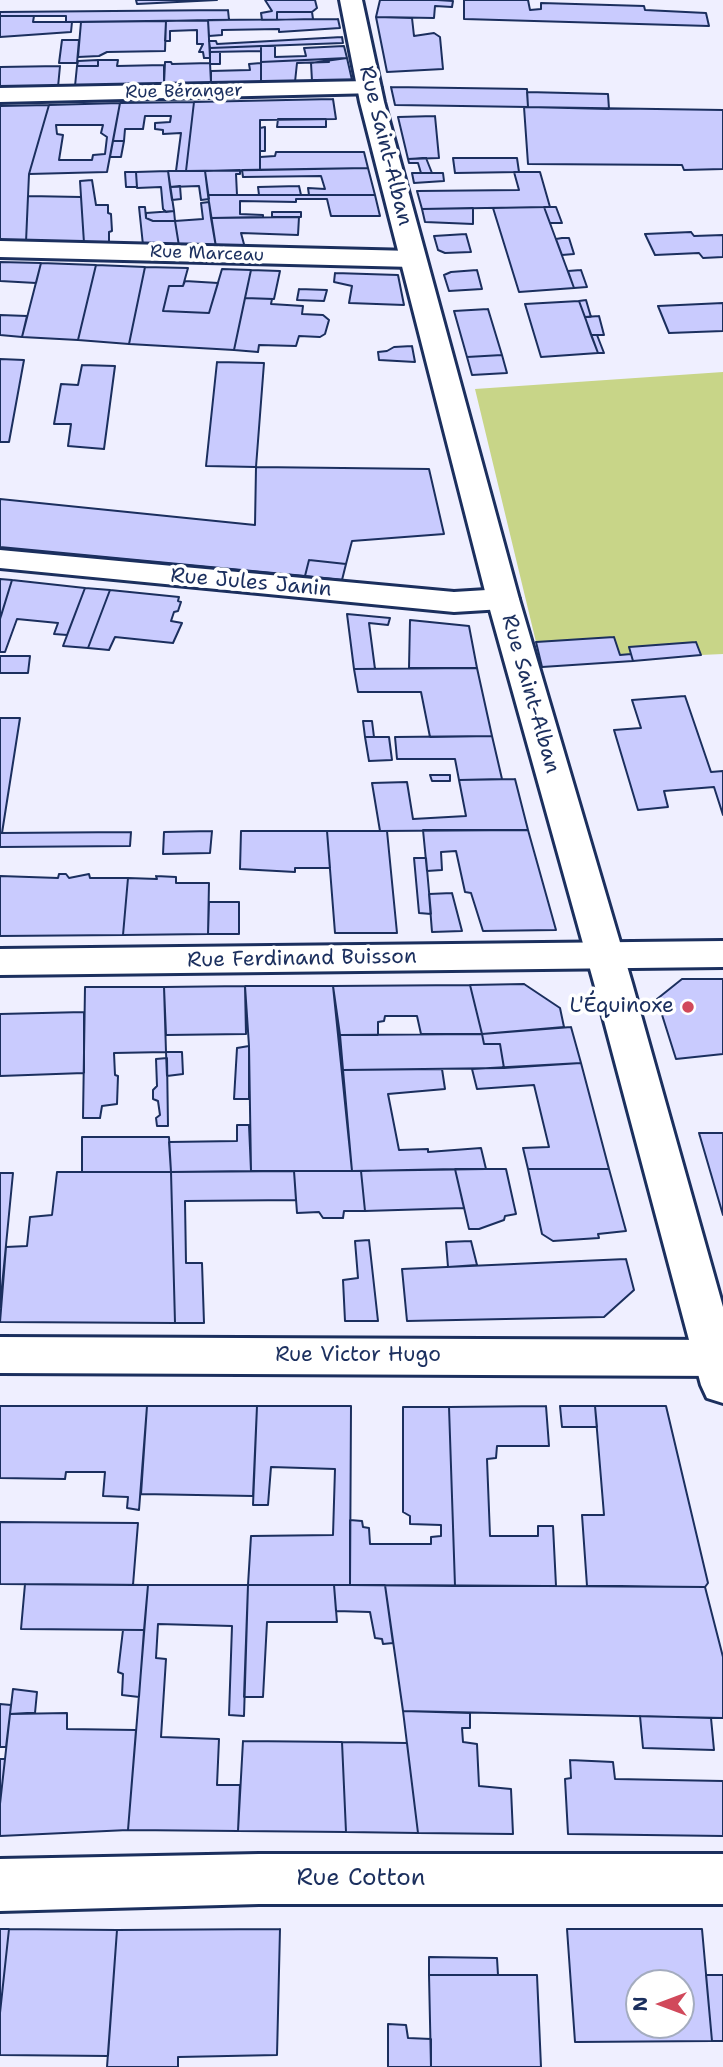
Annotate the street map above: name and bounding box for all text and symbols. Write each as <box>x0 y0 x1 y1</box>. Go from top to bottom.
street label: Rue Saint-Alban <box>353 63 417 229</box>
street label: Rue Béranger <box>125 80 243 104</box>
street label: Rue Marceau <box>149 241 265 267</box>
street label: Rue Jules Janin <box>169 563 333 603</box>
street label: Rue Saint-Alban <box>495 612 565 776</box>
street label: Rue Ferdinand Buisson <box>187 944 417 974</box>
place label: L'Équinoxe <box>570 994 674 1020</box>
marker: L'Équinoxe <box>680 999 696 1015</box>
street label: Rue Victor Hugo <box>275 1343 441 1369</box>
street label: Rue Cotton <box>297 1865 425 1893</box>
north arrow <box>625 1969 695 2039</box>
text: N <box>628 1996 653 2012</box>

